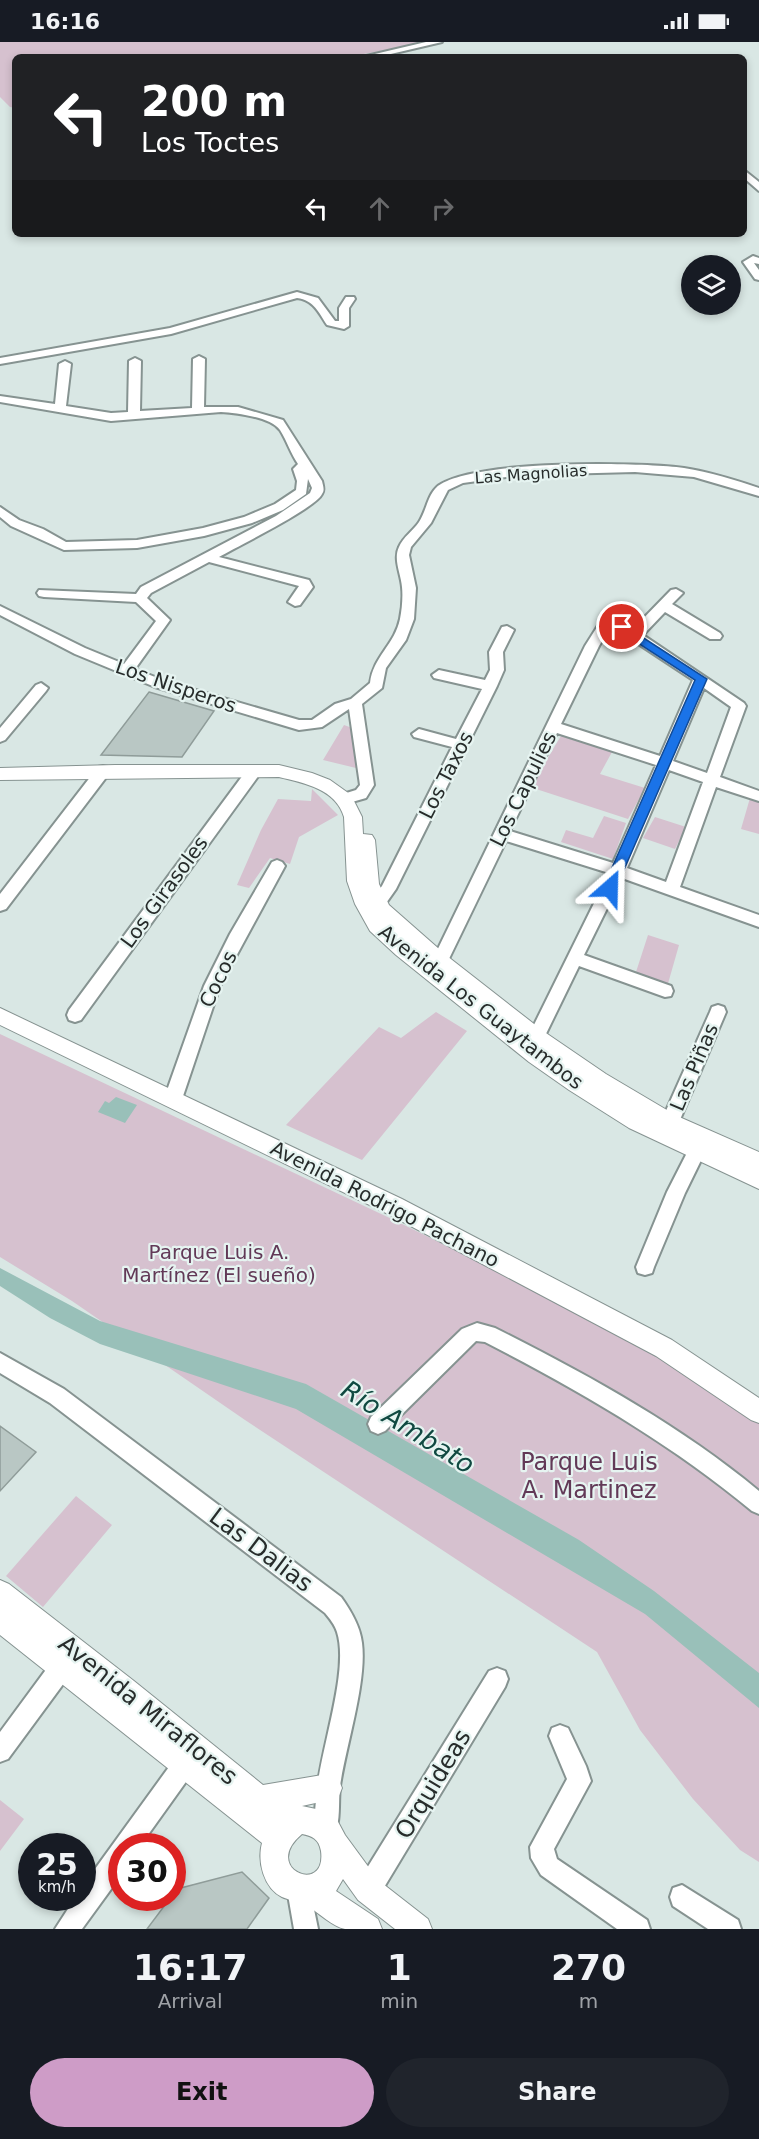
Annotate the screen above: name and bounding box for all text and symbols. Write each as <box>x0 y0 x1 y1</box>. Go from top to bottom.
text: 16:16 <box>30 9 100 34</box>
text: 200 m <box>141 77 287 126</box>
icon: left <box>42 78 120 156</box>
text: Los Toctes <box>141 127 279 158</box>
icon: left <box>300 192 333 225</box>
icon: ahead <box>363 192 396 225</box>
icon: right <box>426 192 459 225</box>
map controls <box>681 255 741 315</box>
button: layers <box>681 255 741 315</box>
street label: Las Magnolias <box>474 461 588 487</box>
pin <box>596 601 647 652</box>
icon: arrive <box>605 610 638 643</box>
street label: Los Nisperos <box>112 654 240 718</box>
street label: Los Taxos <box>414 727 478 823</box>
street label: Los Capulies <box>485 727 561 851</box>
street label: Los Girasoles <box>115 831 213 953</box>
position arrow <box>578 856 642 920</box>
street label: Avenida Los Guaytambos <box>374 920 588 1094</box>
street label: Cocos <box>194 947 242 1011</box>
street label: Las Piñas <box>665 1020 723 1114</box>
street label: Avenida Rodrigo Pachano <box>267 1136 503 1272</box>
park label: Parque Luis A. Martínez (El sueño) <box>122 1240 316 1287</box>
water label: Río Ambato <box>336 1374 480 1480</box>
park label: Parque Luis A. Martinez <box>520 1448 658 1504</box>
street label: Las Dalias <box>204 1502 318 1598</box>
street label: Avenida Miraflores <box>53 1629 243 1791</box>
street label: Orquideas <box>389 1724 477 1844</box>
speed limit sign: 30 <box>108 1833 186 1911</box>
text: 25 <box>36 1847 78 1882</box>
text: km/h <box>38 1878 76 1896</box>
text: 16:17 <box>133 1947 247 1988</box>
text: 1 <box>387 1947 412 1988</box>
text: 270 <box>551 1947 626 1988</box>
text: Arrival <box>158 1989 223 2013</box>
text: min <box>380 1989 418 2013</box>
text: m <box>579 1989 598 2013</box>
button: Exit <box>30 2058 374 2127</box>
button: Share <box>386 2058 729 2127</box>

